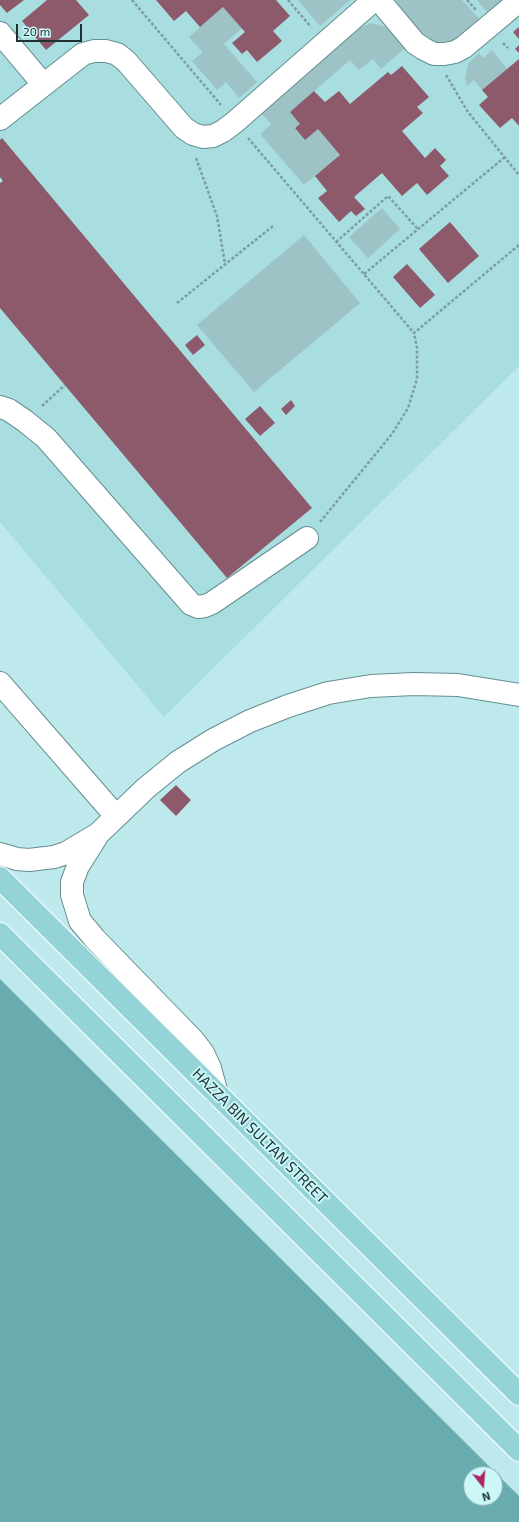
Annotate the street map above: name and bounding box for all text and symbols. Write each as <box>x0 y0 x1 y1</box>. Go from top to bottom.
scale bar <box>18 16 84 42</box>
text: 20 m <box>23 24 50 38</box>
street label: HAZZA BIN SULTAN STREET <box>189 1065 331 1207</box>
north arrow <box>463 1466 503 1506</box>
text: N <box>481 1490 492 1504</box>

